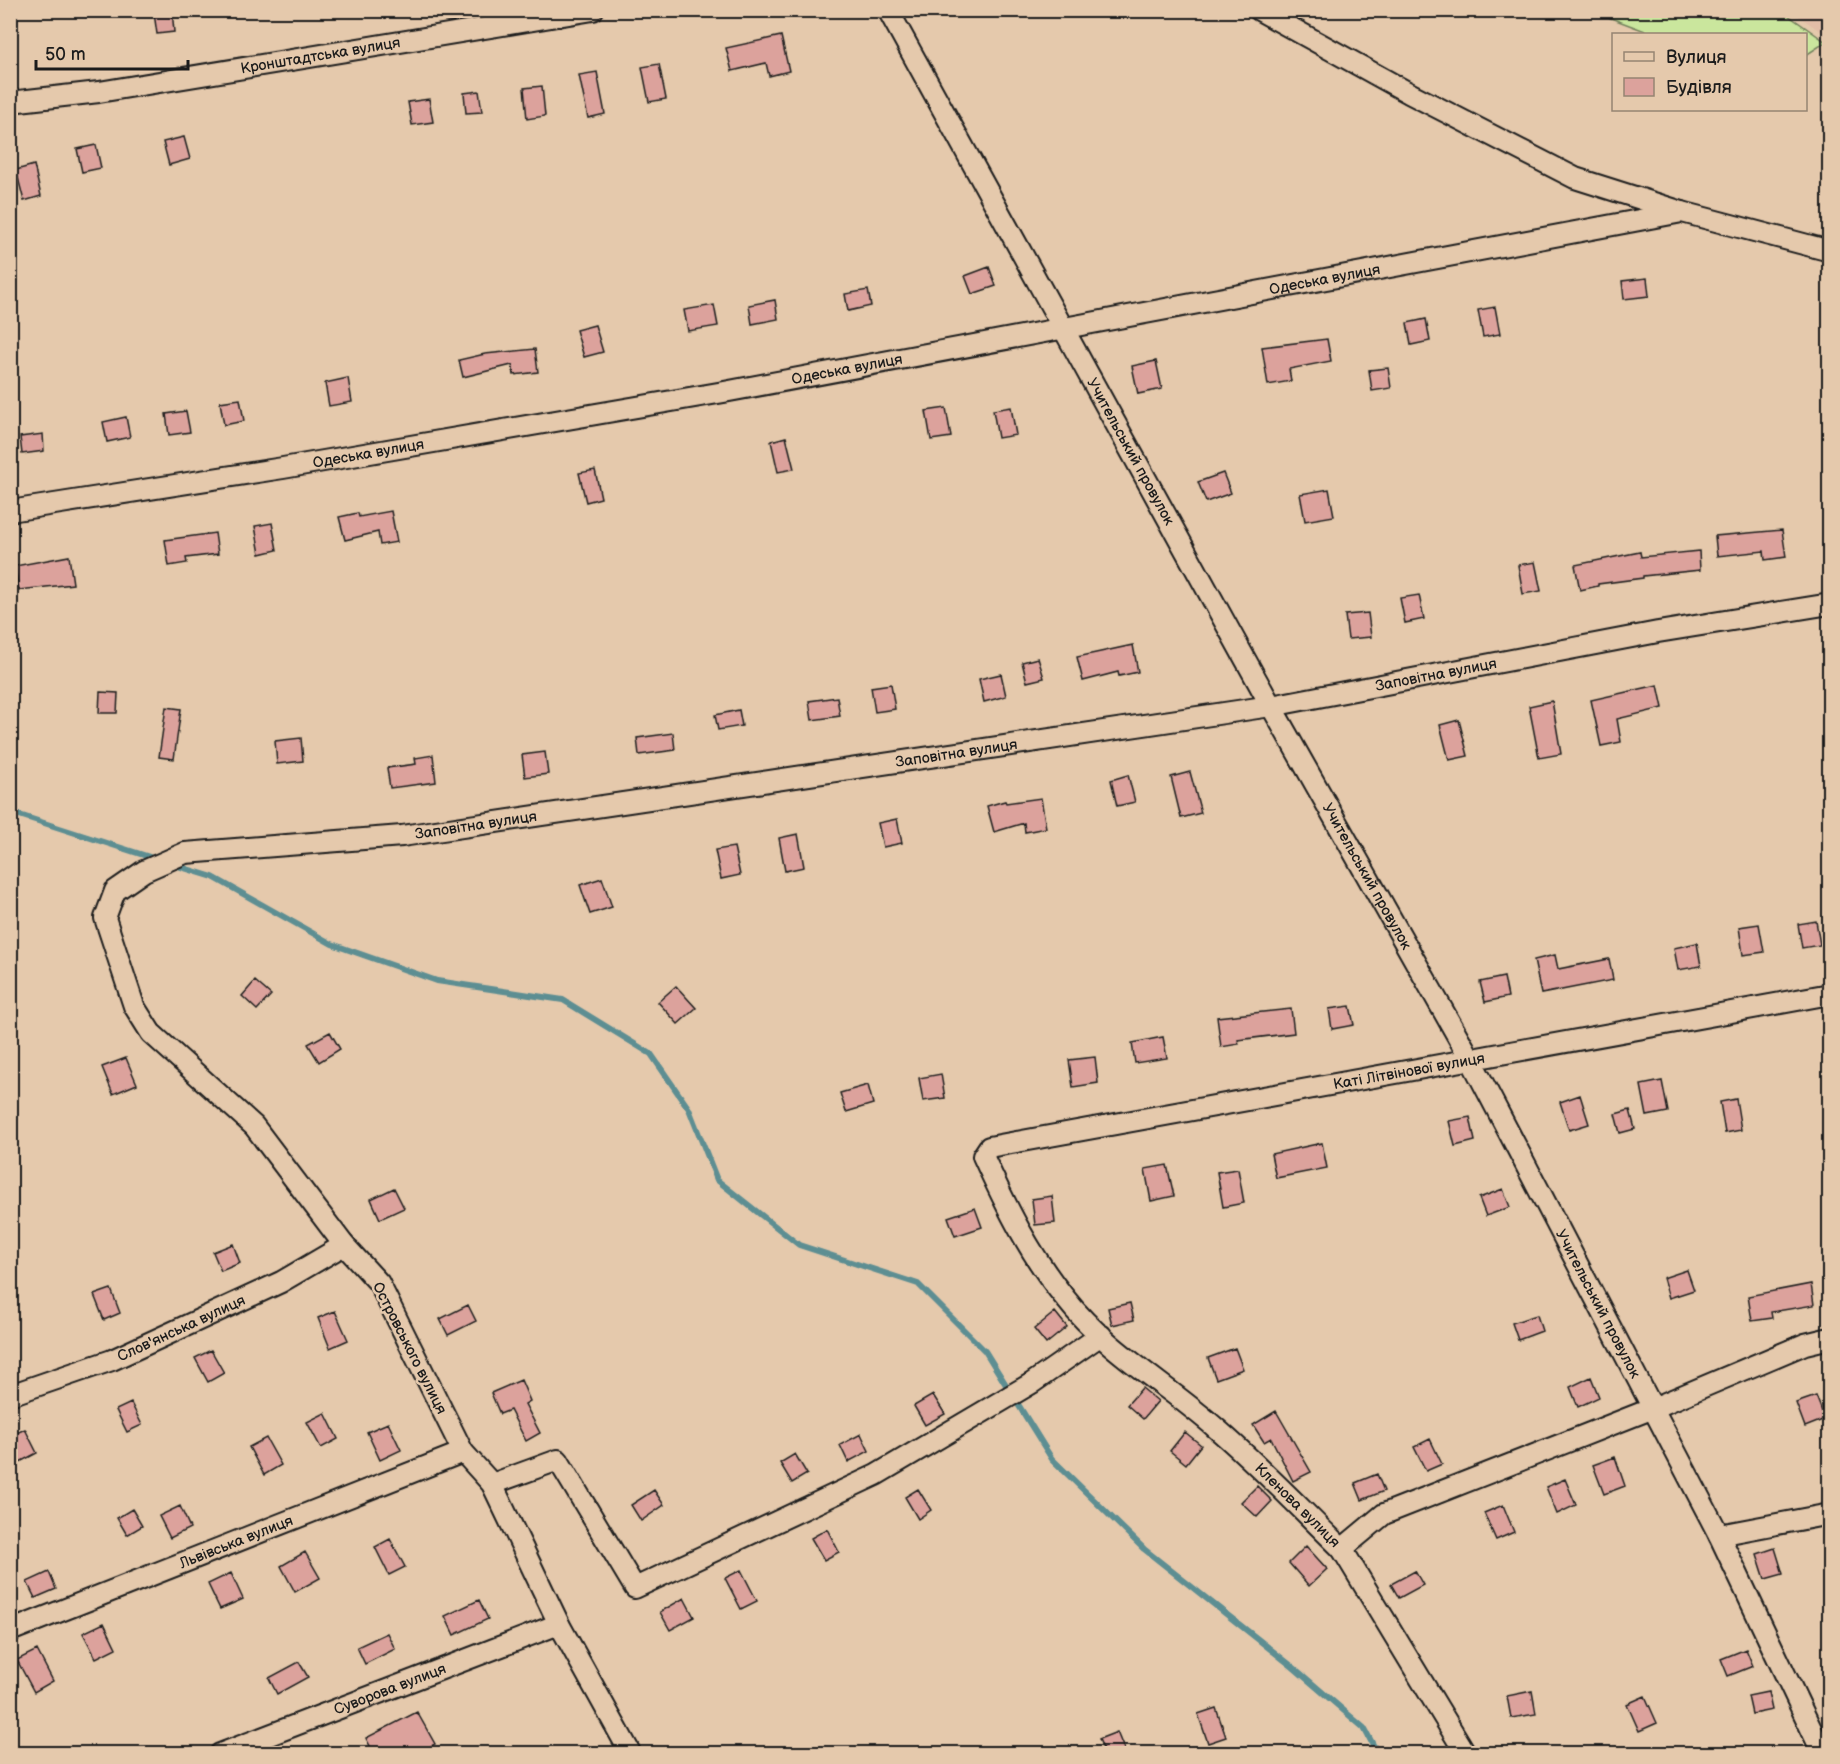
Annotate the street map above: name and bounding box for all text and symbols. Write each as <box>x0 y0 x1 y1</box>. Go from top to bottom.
scale bar <box>36 33 188 71</box>
street label: Кронштадтська вулиця <box>239 33 402 78</box>
legend <box>1612 33 1807 111</box>
text: 50 m <box>45 44 86 65</box>
text: Вулиця <box>1666 47 1727 68</box>
text: Будівля <box>1666 77 1732 98</box>
street label: Одеська вулиця <box>1268 260 1382 299</box>
street label: Одеська вулиця <box>790 350 904 389</box>
street label: Учительський провулок <box>1082 375 1179 529</box>
street label: Одеська вулиця <box>311 435 426 473</box>
street label: Заповітна вулиця <box>1374 654 1498 696</box>
street label: Заповітна вулиця <box>894 735 1019 772</box>
street label: Учительський провулок <box>1318 800 1416 953</box>
street label: Заповітна вулиця <box>414 807 538 844</box>
street label: Каті Літвінової вулиця <box>1332 1049 1486 1094</box>
street label: Учительський провулок <box>1551 1226 1644 1382</box>
street label: Островського вулиця <box>368 1279 451 1417</box>
street label: Слов'янська вулиця <box>114 1291 248 1366</box>
street label: Кленова вулиця <box>1250 1459 1344 1552</box>
street label: Львівська вулиця <box>176 1511 296 1574</box>
street label: Суворова вулиця <box>331 1659 449 1719</box>

